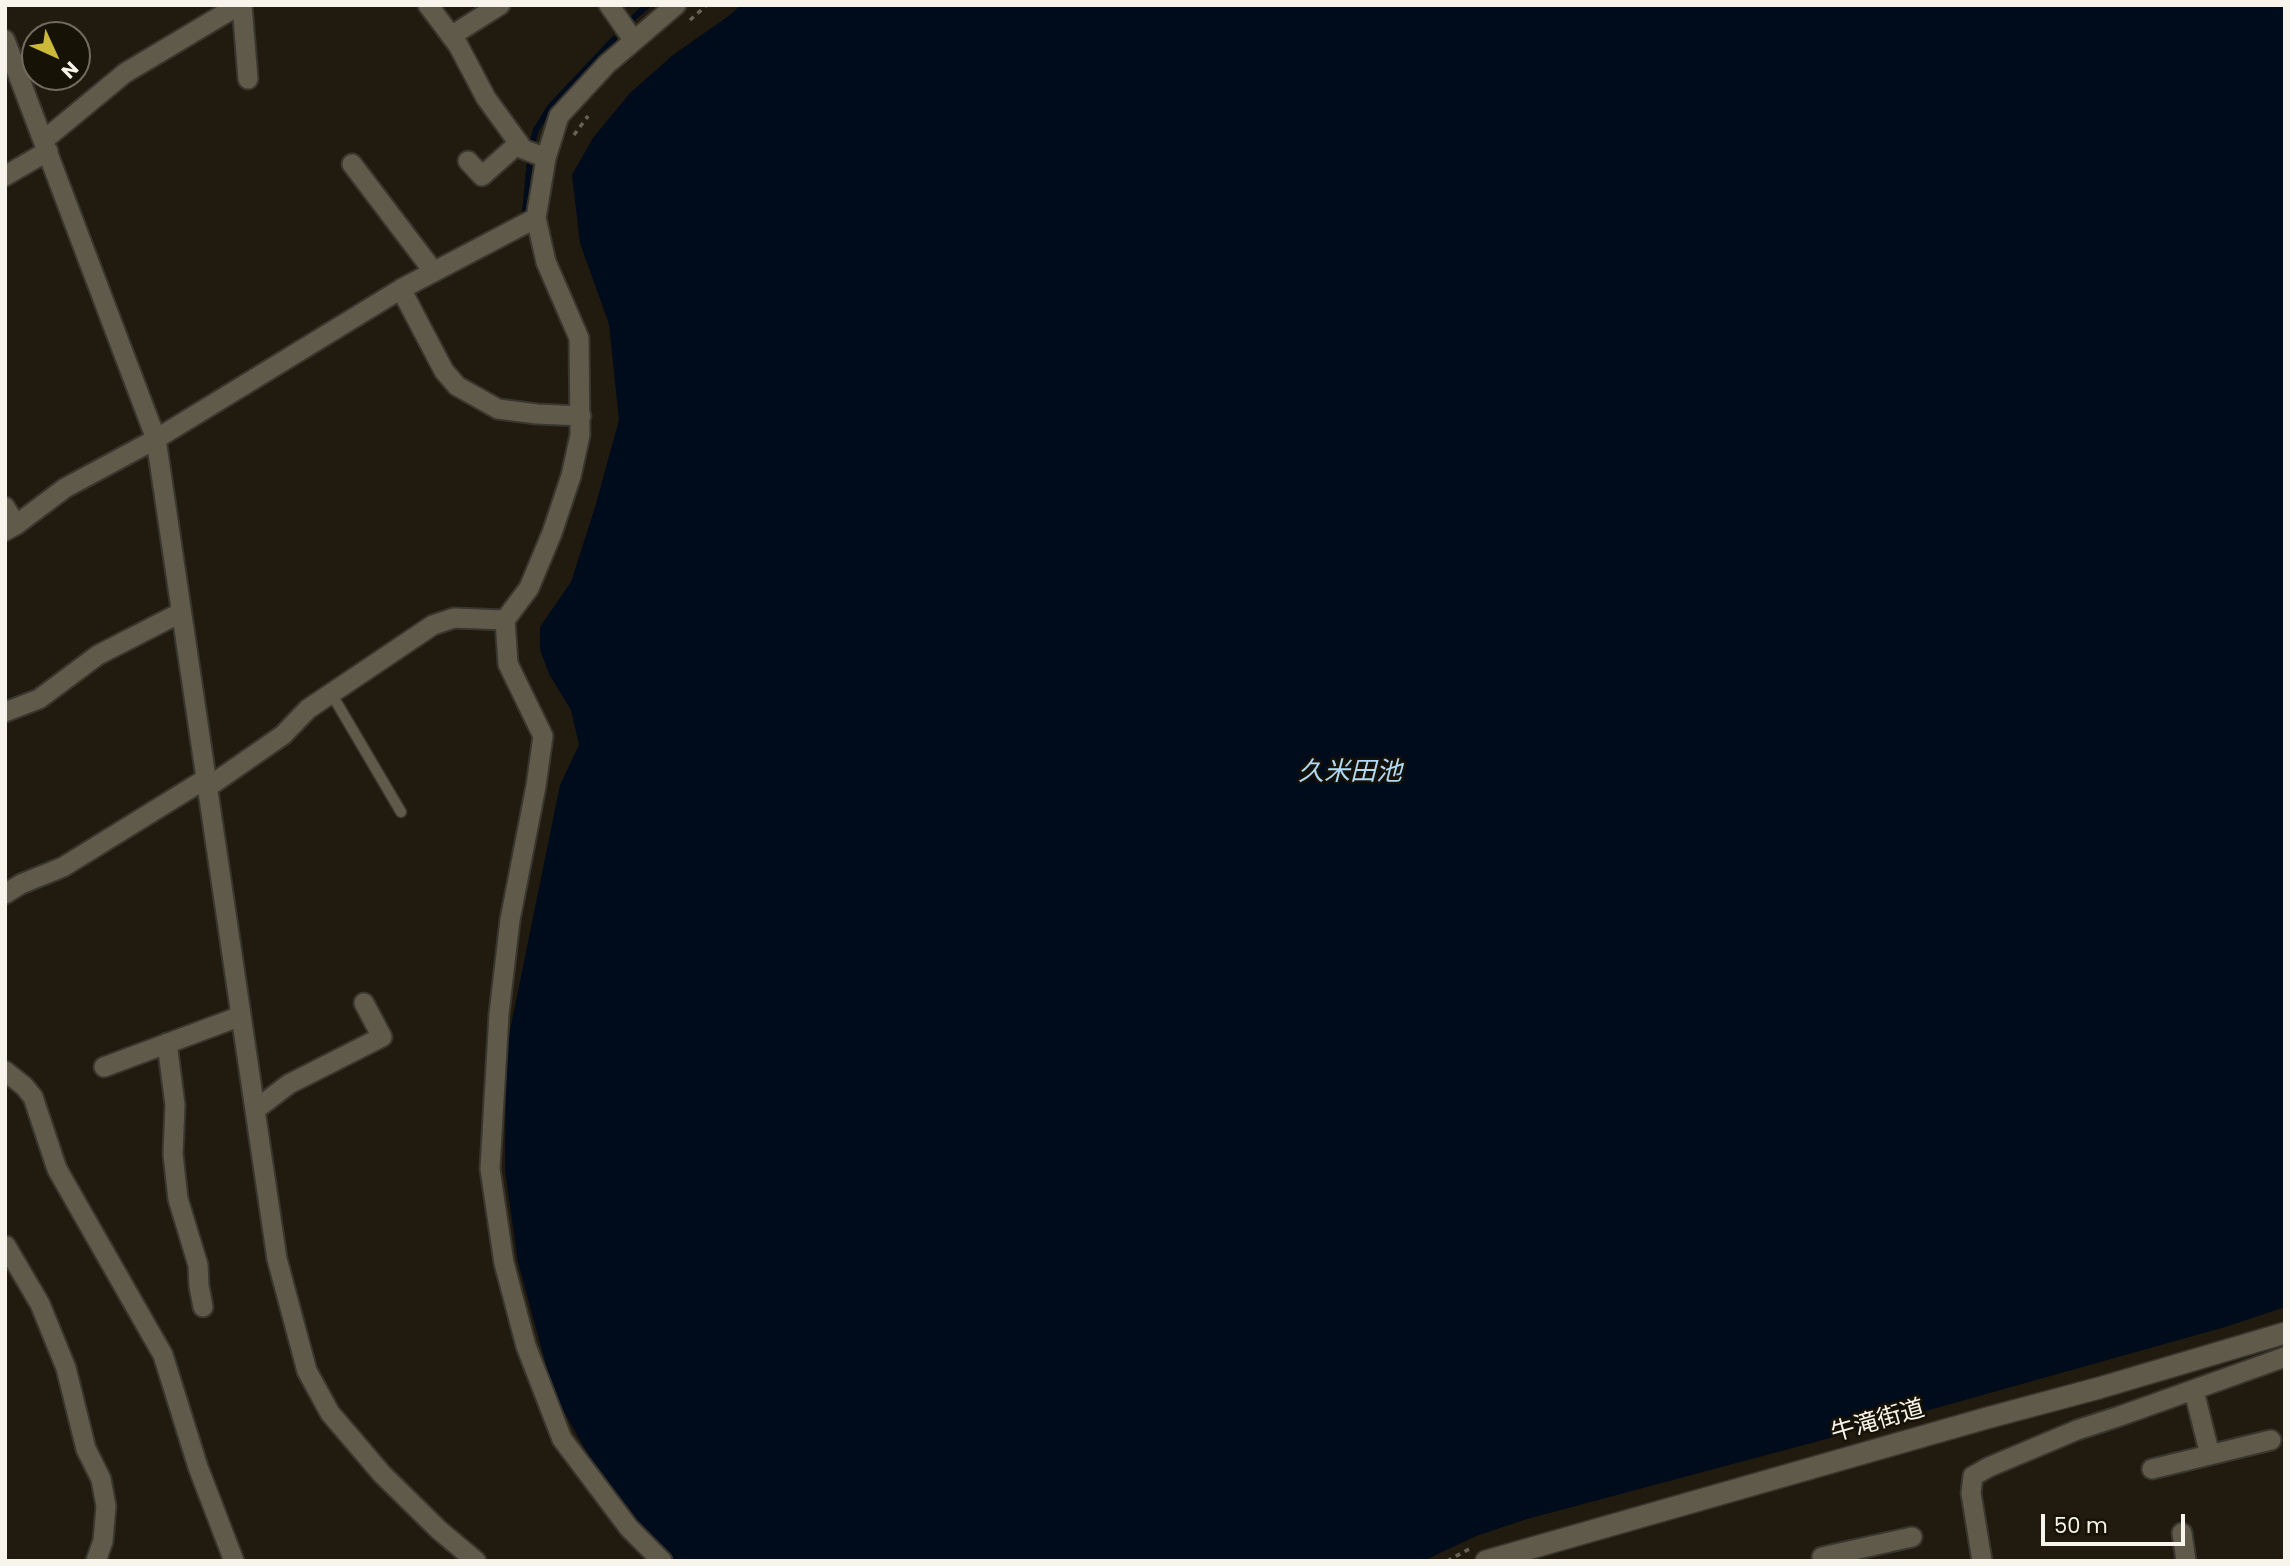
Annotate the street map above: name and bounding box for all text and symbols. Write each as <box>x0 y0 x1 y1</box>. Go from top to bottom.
north arrow <box>21 21 91 91</box>
text: N <box>55 55 84 84</box>
water label: 久米田池 <box>1298 757 1402 789</box>
street label: 牛滝街道 <box>1828 1395 1928 1449</box>
scale bar <box>2045 1500 2188 1544</box>
text: 50 m <box>2054 1511 2108 1540</box>

